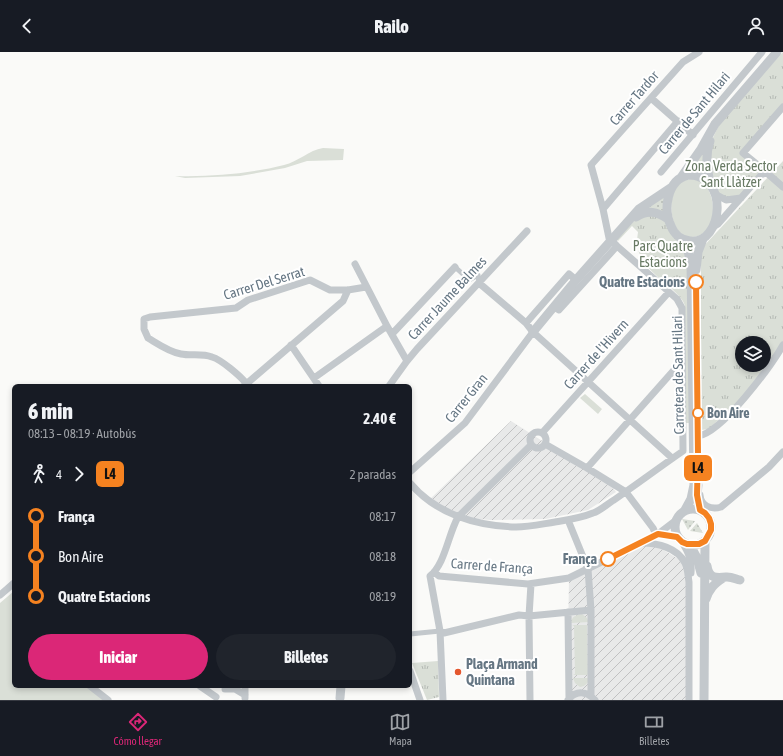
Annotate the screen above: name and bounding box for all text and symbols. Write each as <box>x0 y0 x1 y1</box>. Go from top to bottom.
icon: back <box>16 15 38 37</box>
icon: person <box>745 15 767 37</box>
text: Railo <box>374 16 409 37</box>
street label: Carrer Tardor <box>606 67 662 128</box>
street label: Carrer de Sant Hilari <box>655 69 733 157</box>
park label: Zona Verda Sector Sant Llàtzer <box>685 158 778 190</box>
park label: Parc Quatre Estacions <box>633 238 693 270</box>
street label: Carrer Jaume Balmes <box>404 253 490 343</box>
street label: Carrer Del Serrat <box>221 263 307 303</box>
place label: Quatre Estacions <box>599 274 685 290</box>
marker: Quatre Estacions <box>688 274 704 290</box>
street label: Carretera de Sant Hilari <box>669 315 687 435</box>
street label: Carrer de l'Hivern <box>560 316 632 392</box>
map controls <box>735 336 771 372</box>
button: layers <box>735 336 771 372</box>
street label: Carrer Gran <box>442 370 490 426</box>
text: 6 min <box>28 398 73 424</box>
place label: Bon Aire <box>707 405 750 421</box>
marker: Bon Aire <box>692 407 704 419</box>
text: 2.40 € <box>363 410 396 427</box>
text: 08:13 – 08:19 · Autobús <box>28 426 136 441</box>
line badge: L4 <box>680 455 716 481</box>
text: L4 <box>692 460 704 476</box>
icon: walk <box>28 463 50 485</box>
icon: forward <box>68 463 90 485</box>
text: L4 <box>104 466 116 482</box>
text: 4 <box>56 467 62 482</box>
text: 2 paradas <box>349 467 396 482</box>
text: França <box>58 508 95 525</box>
text: 08:17 <box>369 509 396 524</box>
text: Bon Aire <box>58 548 104 565</box>
text: 08:18 <box>369 549 396 564</box>
place label: França <box>563 551 597 567</box>
marker: França <box>600 551 616 567</box>
street label: Carrer de França <box>450 555 534 577</box>
text: Quatre Estacions <box>58 588 150 605</box>
text: 08:19 <box>369 589 396 604</box>
button: Iniciar <box>28 634 208 680</box>
button: Billetes <box>216 634 396 680</box>
place label: Plaça Armand Quintana <box>466 656 538 688</box>
marker: Plaça Armand Quintana <box>453 667 463 677</box>
tab: Cómo llegar <box>114 711 162 747</box>
tab: Mapa <box>389 711 412 747</box>
tab: Billetes <box>639 711 669 747</box>

